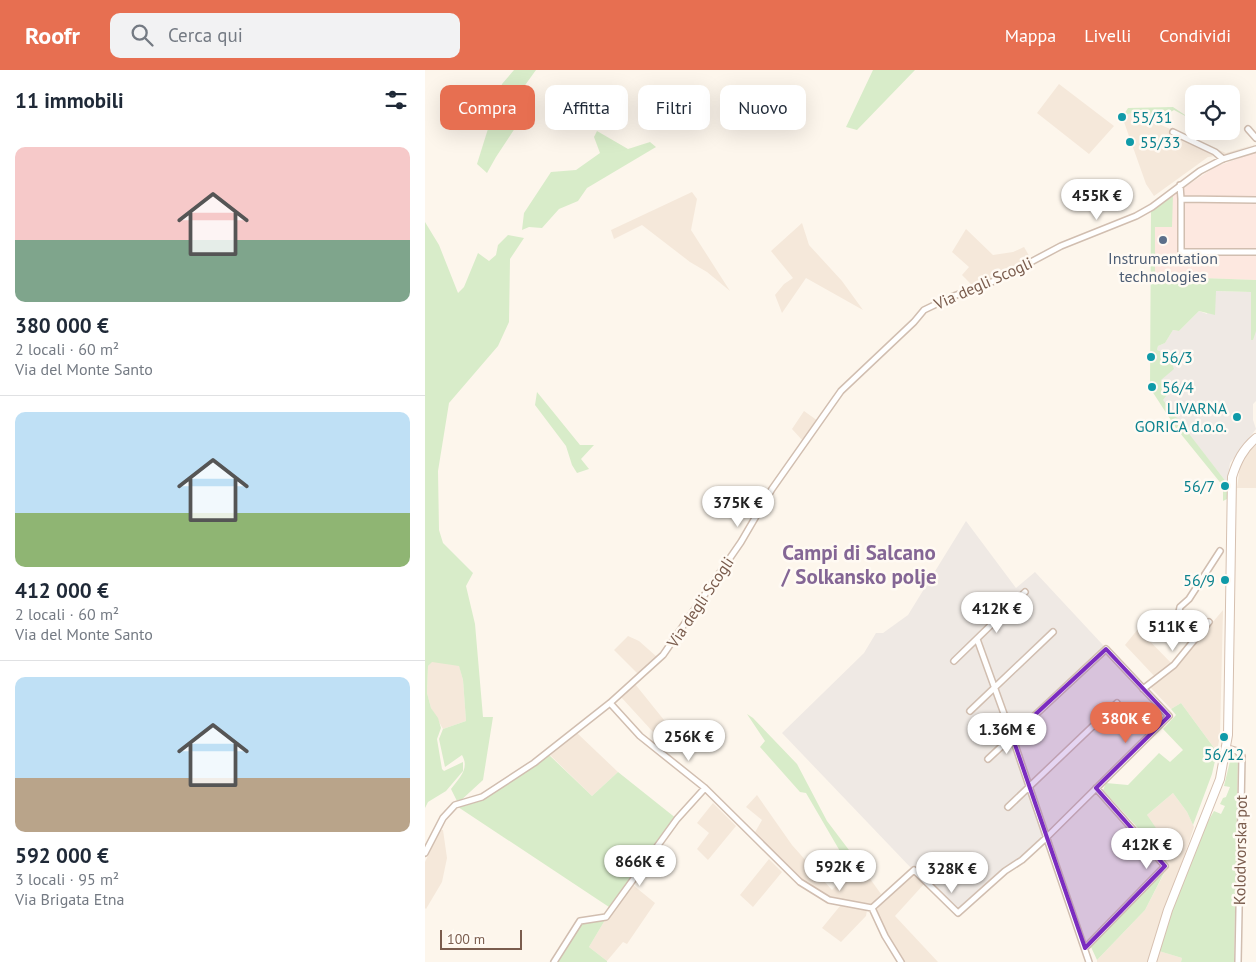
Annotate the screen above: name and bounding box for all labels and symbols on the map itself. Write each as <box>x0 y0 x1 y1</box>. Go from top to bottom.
place label: 55/31 <box>1132 107 1173 127</box>
marker: 55/31 <box>1116 111 1128 123</box>
place label: 55/33 <box>1140 132 1181 152</box>
marker: 55/33 <box>1124 136 1136 148</box>
pin: 455K € <box>1056 178 1138 221</box>
marker: Instrumentation technologies <box>1157 234 1169 246</box>
place label: Instrumentation technologies <box>1108 248 1218 286</box>
street label: Via degli Scogli <box>930 252 1035 314</box>
place label: 56/3 <box>1161 347 1193 367</box>
marker: 56/3 <box>1145 351 1157 363</box>
place label: 56/4 <box>1162 377 1194 397</box>
marker: 56/4 <box>1146 381 1158 393</box>
place label: LIVARNA GORICA d.o.o. <box>1135 398 1228 436</box>
marker: LIVARNA GORICA d.o.o. <box>1231 411 1243 423</box>
place label: 56/7 <box>1183 476 1215 496</box>
marker: 56/7 <box>1219 480 1231 492</box>
pin: 375K € <box>697 486 779 528</box>
district label: Campi di Salcano / Solkansko polje <box>780 539 937 590</box>
street label: Via degli Scogli <box>662 553 738 652</box>
place label: 56/9 <box>1183 570 1215 590</box>
marker: 56/9 <box>1219 574 1231 586</box>
pin: 412K € <box>956 592 1038 634</box>
pin: 511K € <box>1132 610 1214 652</box>
pin: 380K € <box>1085 702 1167 744</box>
pin: 1.36M € <box>961 712 1053 755</box>
pin: 256K € <box>648 720 730 762</box>
marker: 56/12 <box>1218 731 1230 743</box>
place label: 56/12 <box>1204 744 1244 764</box>
street label: Kolodvorska pot <box>1229 794 1251 905</box>
pin: 412K € <box>1106 828 1188 870</box>
pin: 866K € <box>599 844 681 887</box>
pin: 592K € <box>799 850 881 892</box>
pin: 328K € <box>911 852 993 894</box>
scale bar <box>440 927 523 950</box>

